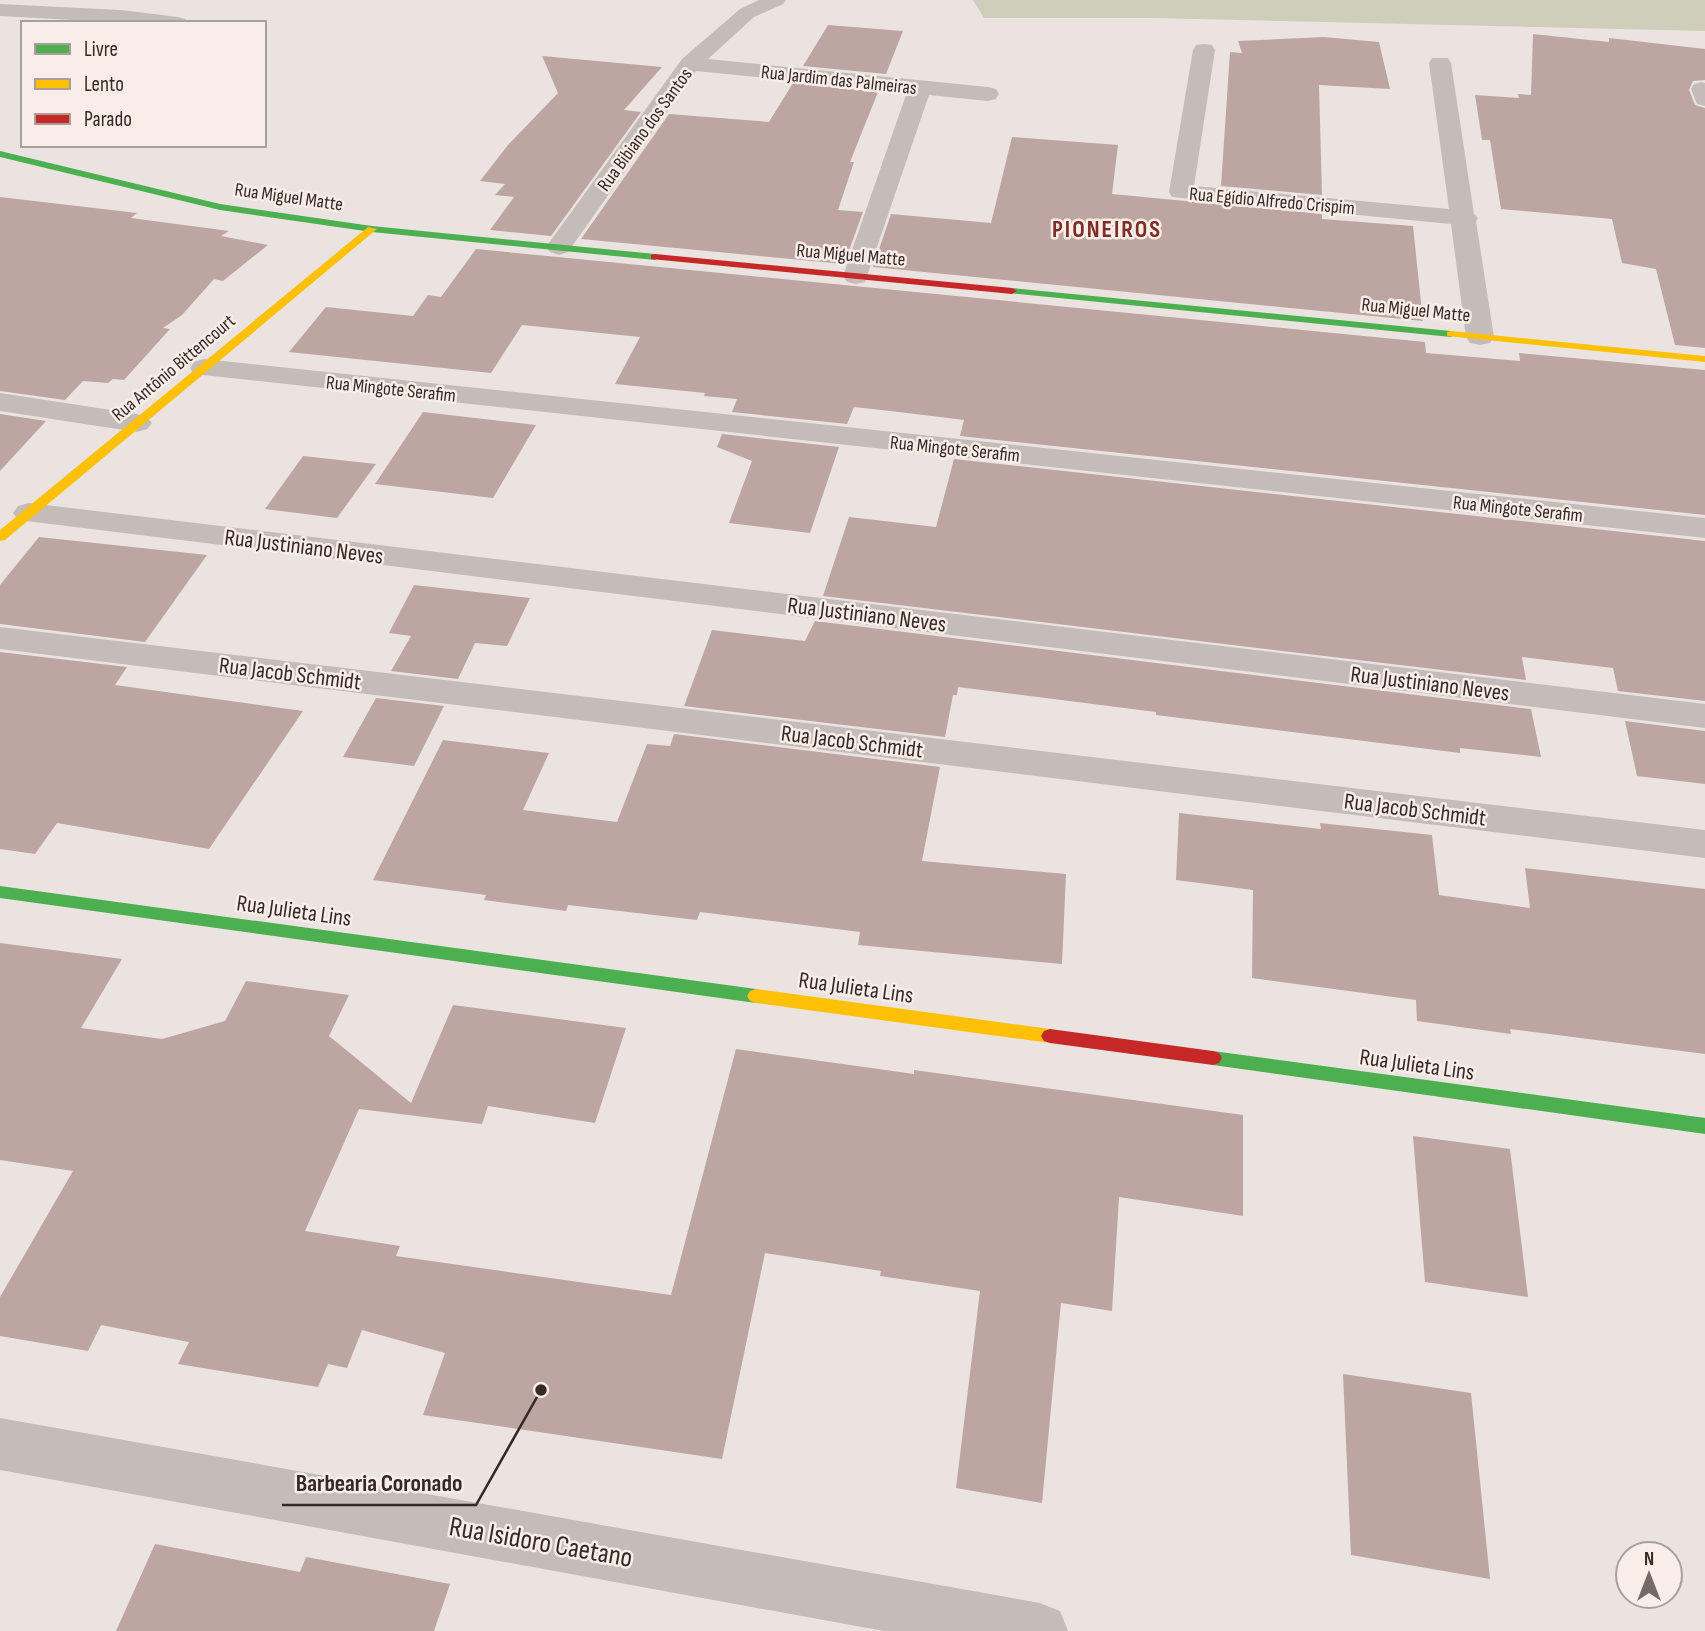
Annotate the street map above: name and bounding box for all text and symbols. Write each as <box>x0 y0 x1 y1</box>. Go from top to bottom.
legend <box>21 21 266 147</box>
text: Livre <box>84 37 118 62</box>
street label: Rua Jardim das Palmeiras <box>760 61 918 100</box>
street label: Rua Bibiano dos Santos <box>593 64 698 196</box>
text: Lento <box>84 72 124 97</box>
text: Parado <box>84 107 132 132</box>
street label: Rua Miguel Matte <box>233 178 344 216</box>
street label: Rua Egídio Alfredo Crispim <box>1188 183 1356 220</box>
district label: PIONEIROS <box>1052 215 1162 244</box>
street label: Rua Miguel Matte <box>795 239 906 272</box>
street label: Rua Miguel Matte <box>1360 293 1471 328</box>
street label: Rua Antônio Bittencourt <box>108 310 240 426</box>
street label: Rua Mingote Serafim <box>325 371 457 408</box>
street label: Rua Mingote Serafim <box>889 431 1021 468</box>
street label: Rua Mingote Serafim <box>1452 491 1584 528</box>
street label: Rua Justiniano Neves <box>223 523 385 571</box>
street label: Rua Justiniano Neves <box>786 591 948 639</box>
street label: Rua Jacob Schmidt <box>217 651 362 697</box>
street label: Rua Justiniano Neves <box>1349 660 1511 708</box>
street label: Rua Jacob Schmidt <box>779 719 924 765</box>
street label: Rua Jacob Schmidt <box>1342 787 1487 833</box>
street label: Rua Julieta Lins <box>235 889 353 933</box>
street label: Rua Julieta Lins <box>797 966 915 1010</box>
street label: Rua Julieta Lins <box>1358 1043 1476 1087</box>
callout: Barbearia Coronado <box>282 1460 476 1505</box>
text: Barbearia Coronado <box>296 1469 462 1498</box>
street label: Rua Isidoro Caetano <box>446 1510 635 1575</box>
north arrow <box>1614 1540 1684 1610</box>
text: N <box>1644 1548 1654 1571</box>

